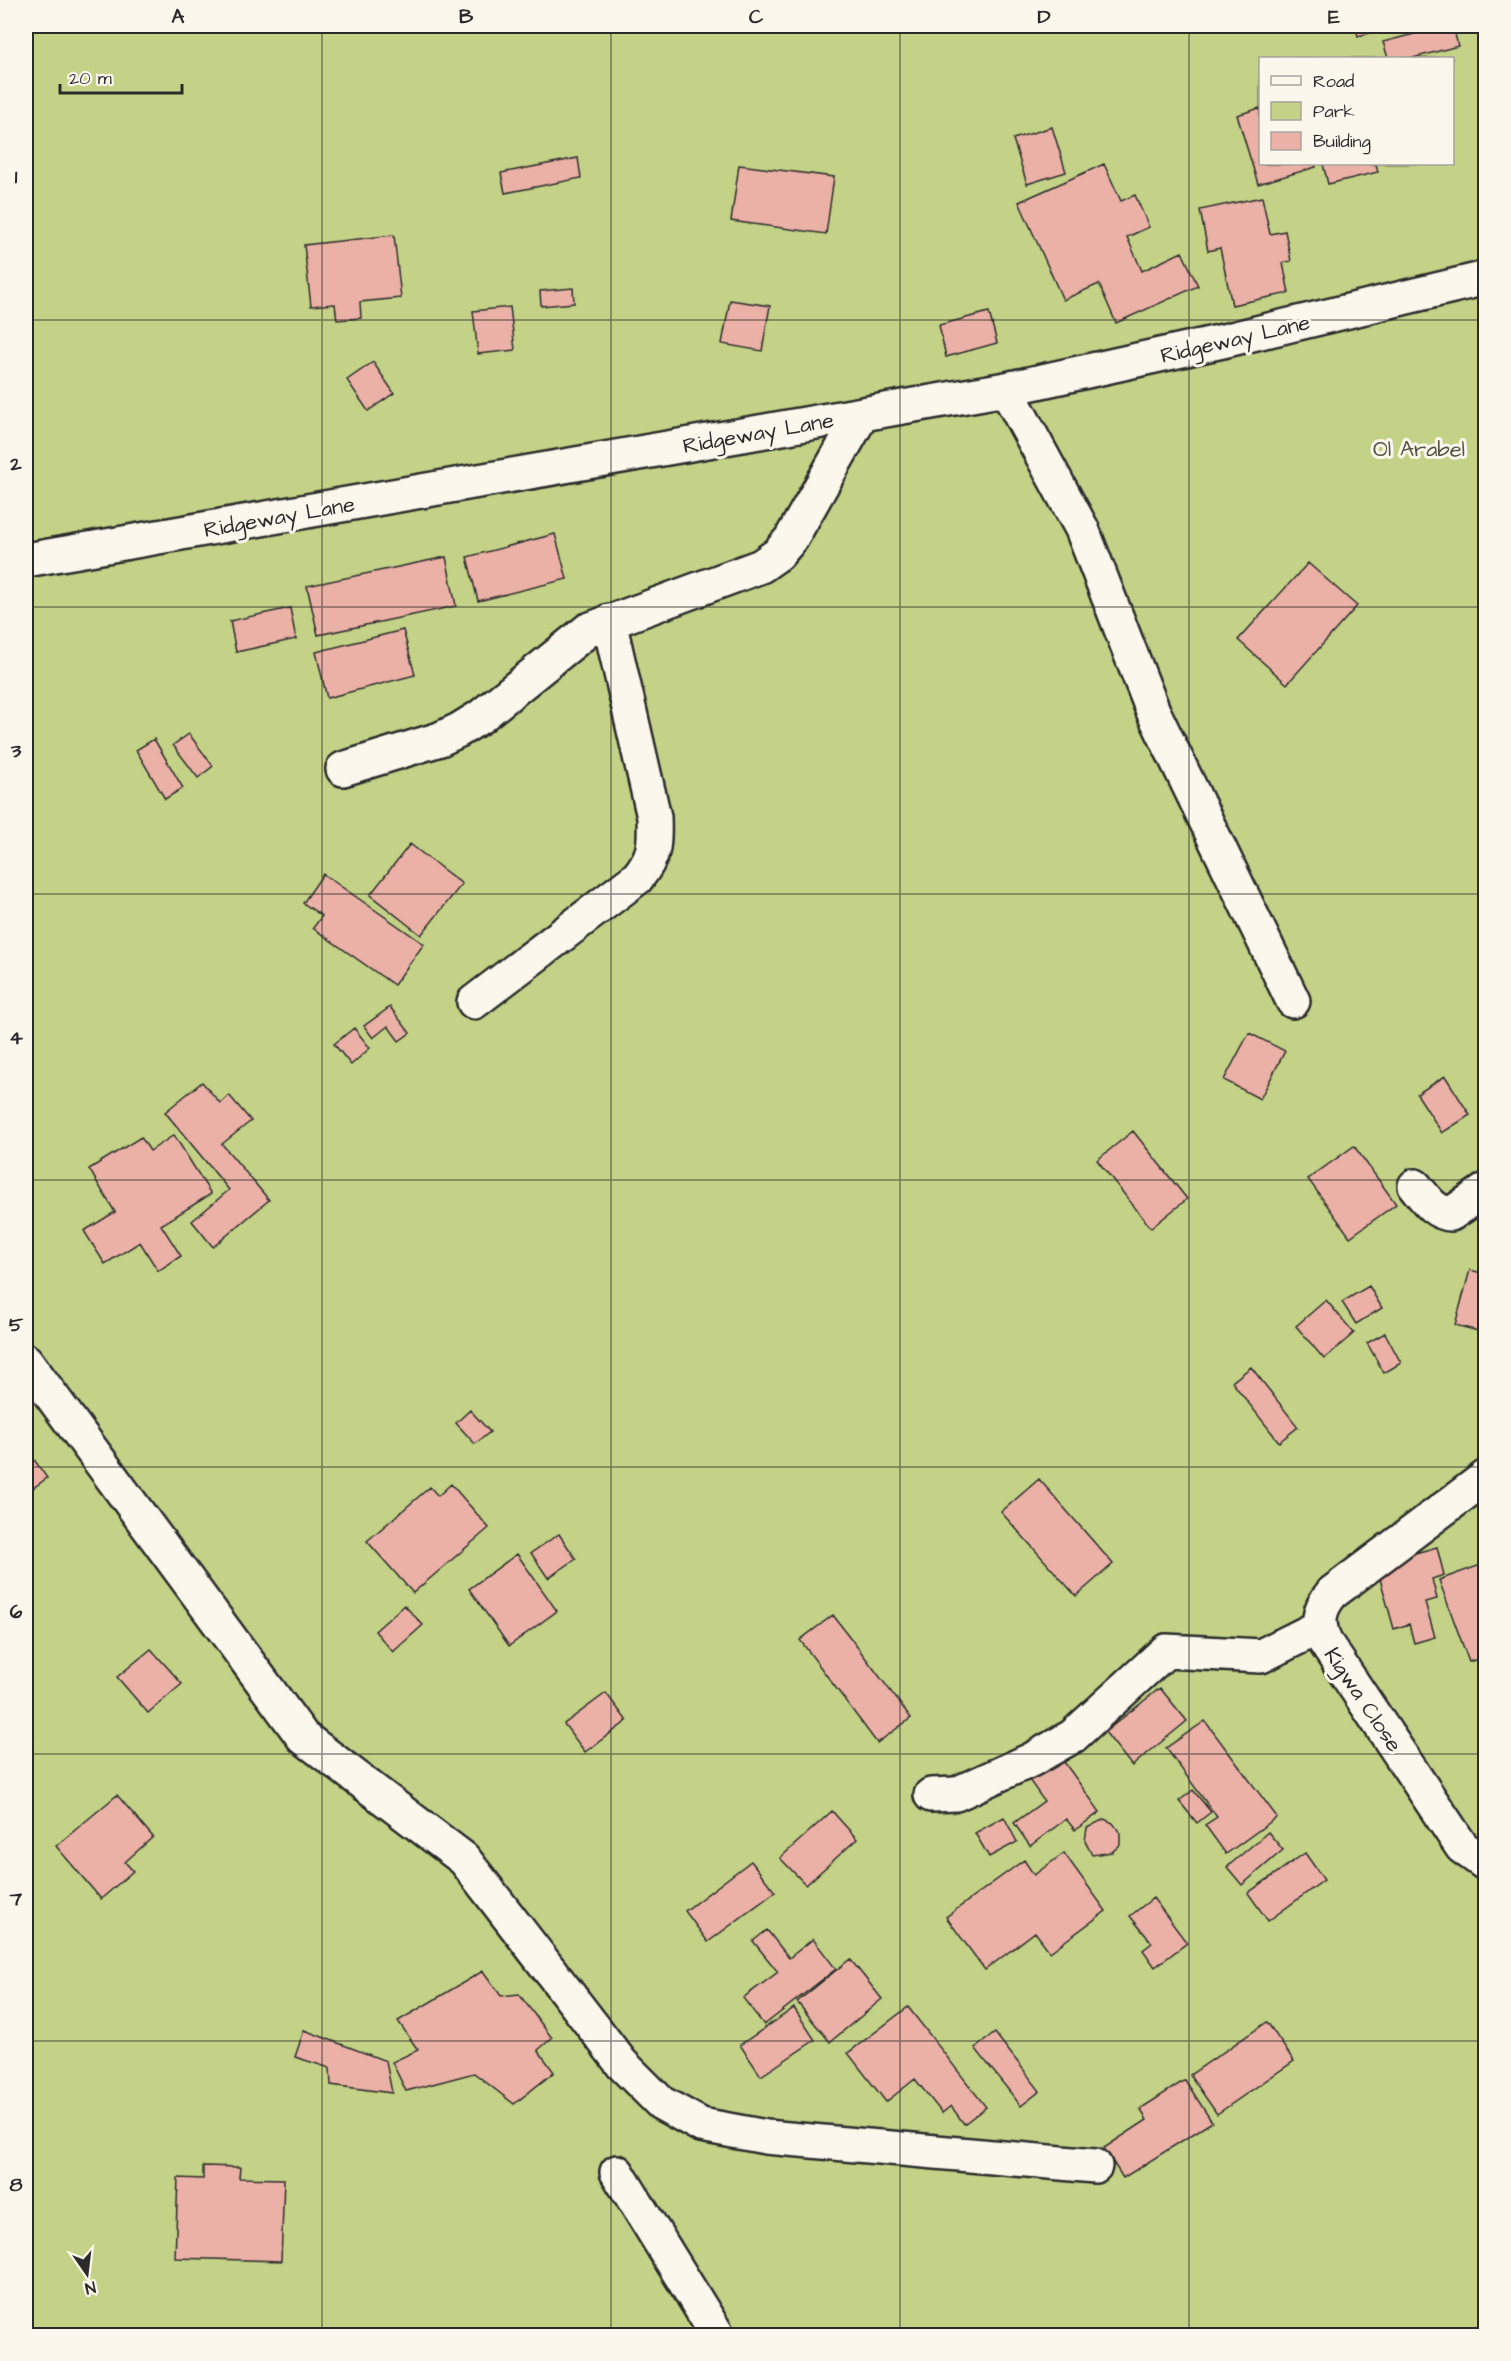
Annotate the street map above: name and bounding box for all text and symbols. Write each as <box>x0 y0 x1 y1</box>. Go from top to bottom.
text: A <box>172 3 185 31</box>
text: B <box>459 3 474 31</box>
text: C <box>749 3 764 31</box>
text: D <box>1038 3 1051 31</box>
text: E <box>1328 3 1340 31</box>
scale bar <box>60 57 182 95</box>
legend <box>1259 57 1454 165</box>
text: 20 m <box>69 66 112 91</box>
text: Road <box>1313 69 1354 94</box>
text: Park <box>1313 99 1355 124</box>
text: Building <box>1313 129 1371 155</box>
text: 1 <box>15 163 18 191</box>
street label: Ridgeway Lane <box>1157 307 1314 373</box>
street label: Ridgeway Lane <box>680 405 836 463</box>
park label: Ol Arabel <box>1373 434 1465 465</box>
text: 2 <box>9 450 22 478</box>
street label: Ridgeway Lane <box>201 489 357 547</box>
text: 3 <box>10 737 22 765</box>
text: 4 <box>9 1024 23 1052</box>
text: 5 <box>9 1311 24 1339</box>
text: 6 <box>10 1598 23 1626</box>
street label: Kigwa Close <box>1315 1641 1409 1759</box>
text: 7 <box>9 1885 23 1913</box>
text: 8 <box>10 2171 23 2199</box>
north arrow <box>57 2244 117 2304</box>
text: N <box>83 2276 98 2299</box>

